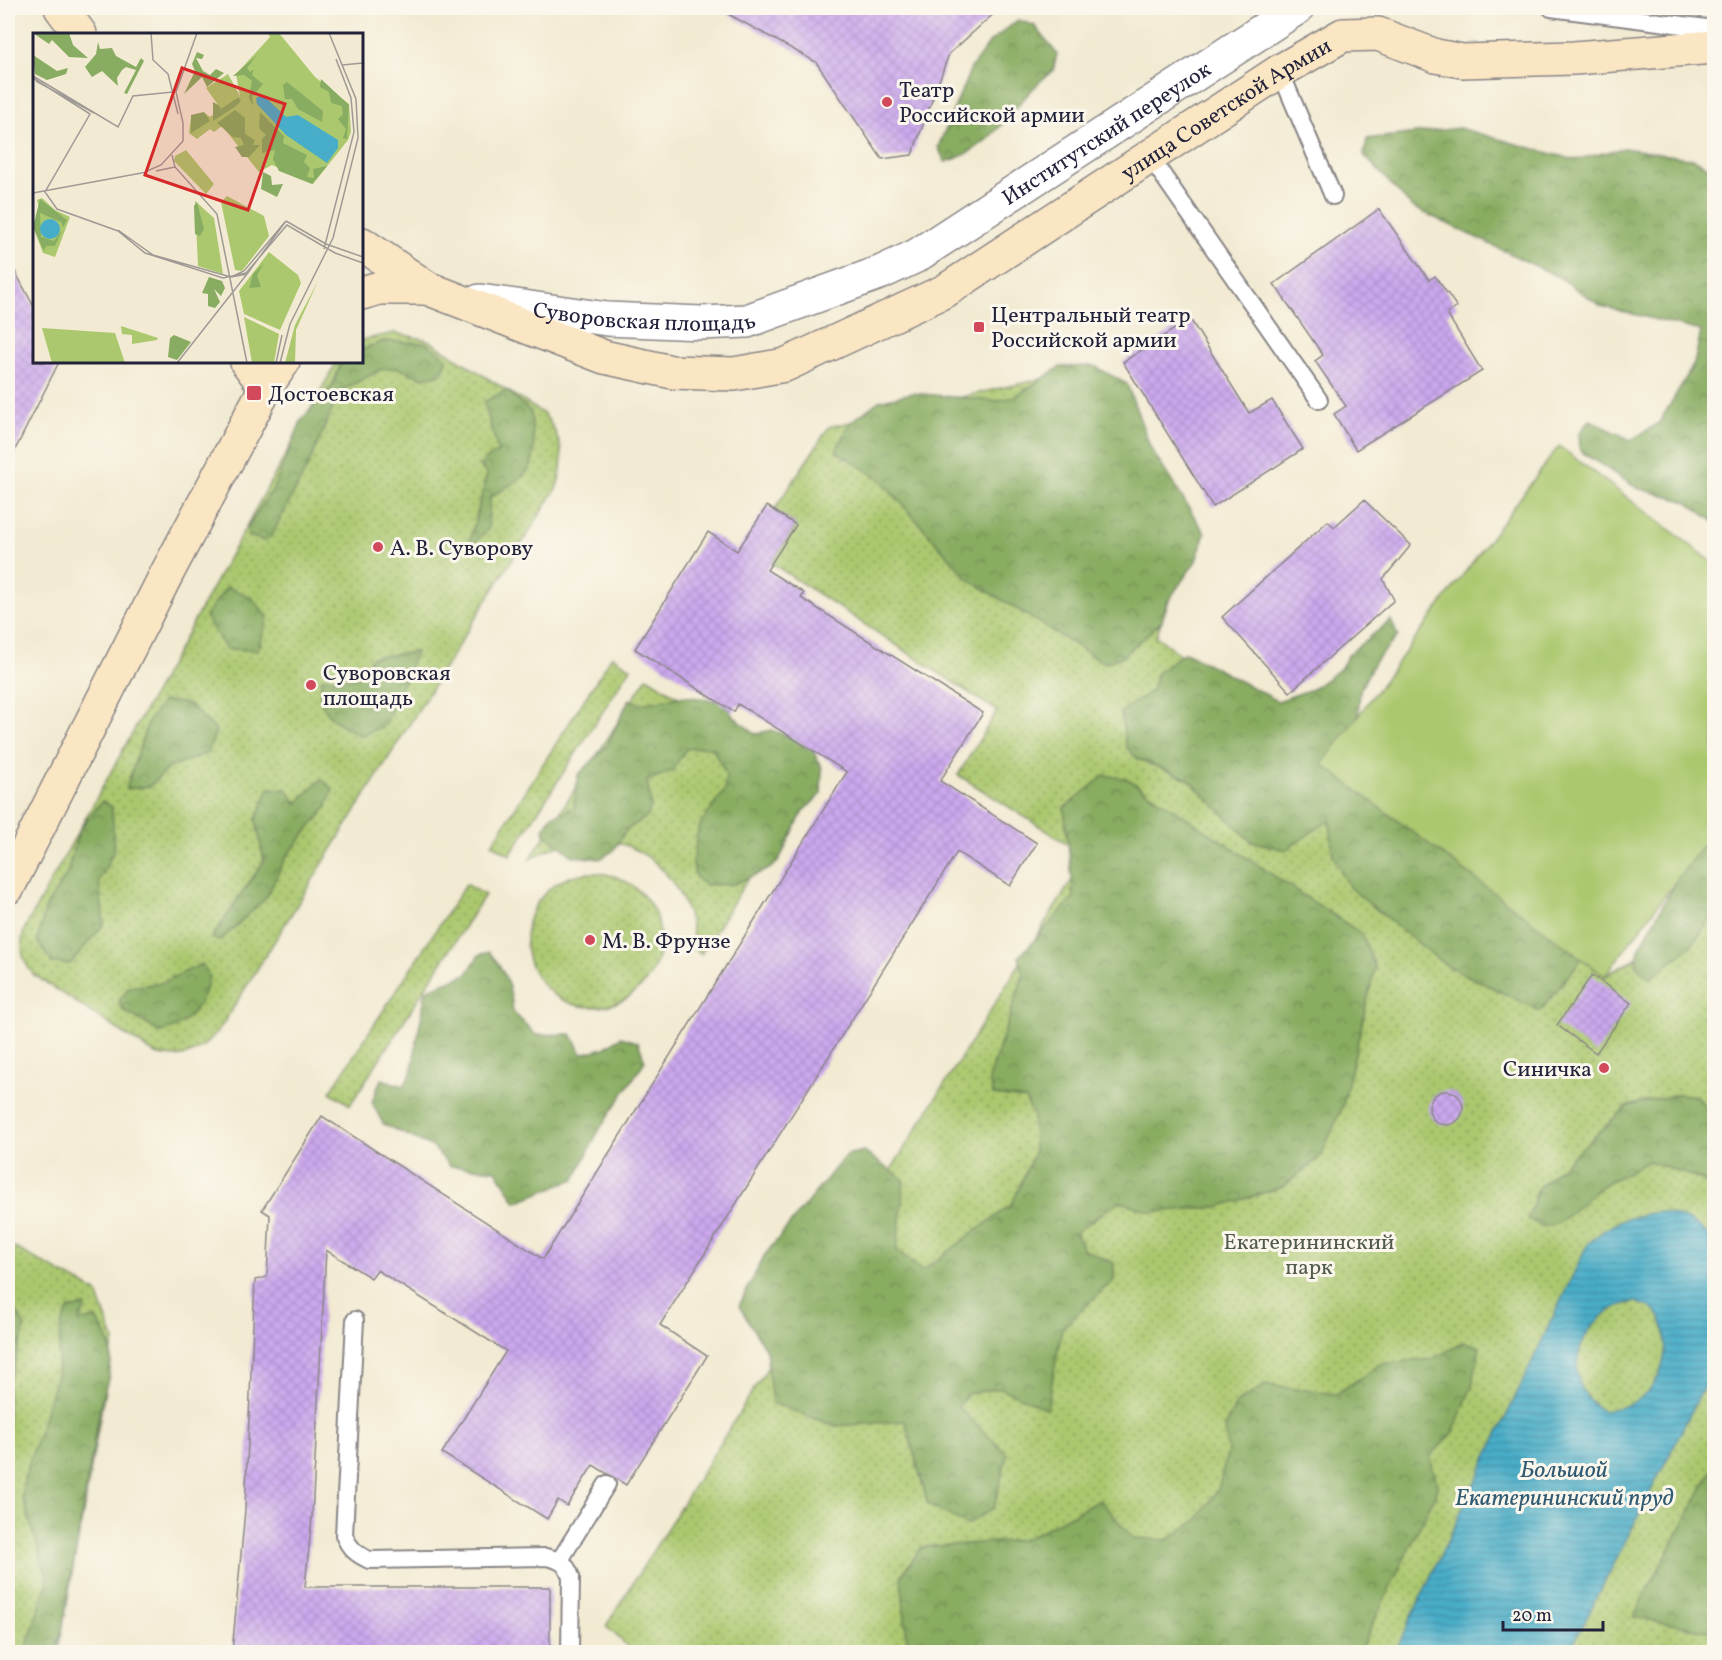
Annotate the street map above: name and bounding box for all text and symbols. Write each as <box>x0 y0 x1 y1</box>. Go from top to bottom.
street label: улица Советской Армии <box>1115 32 1338 189</box>
inset map <box>33 33 363 363</box>
street label: Институтский переулок <box>996 55 1218 214</box>
place label: Театр Российской армии <box>899 76 1085 132</box>
marker: Театр Российской армии <box>880 95 894 109</box>
street label: Суворовская площадь <box>531 296 760 341</box>
place label: Центральный театр Российской армии <box>991 301 1191 357</box>
marker: Центральный театр Российской армии <box>972 320 986 334</box>
place label: Достоевская <box>268 380 394 411</box>
marker: Достоевская <box>245 384 263 402</box>
place label: А. В. Суворову <box>390 534 533 565</box>
marker: А. В. Суворову <box>371 540 385 554</box>
place label: Суворовская площадь <box>323 659 451 715</box>
marker: Суворовская площадь <box>304 678 318 692</box>
place label: М. В. Фрунзе <box>602 927 731 958</box>
marker: М. В. Фрунзе <box>583 933 597 947</box>
place label: Синичка <box>1503 1055 1592 1086</box>
marker: Синичка <box>1597 1061 1611 1075</box>
park label: Екатерининский парк <box>1224 1228 1394 1284</box>
water label: Большой Екатерининский пруд <box>1455 1454 1674 1516</box>
scale bar <box>1503 1594 1604 1632</box>
text: 20 m <box>1512 1604 1552 1629</box>

